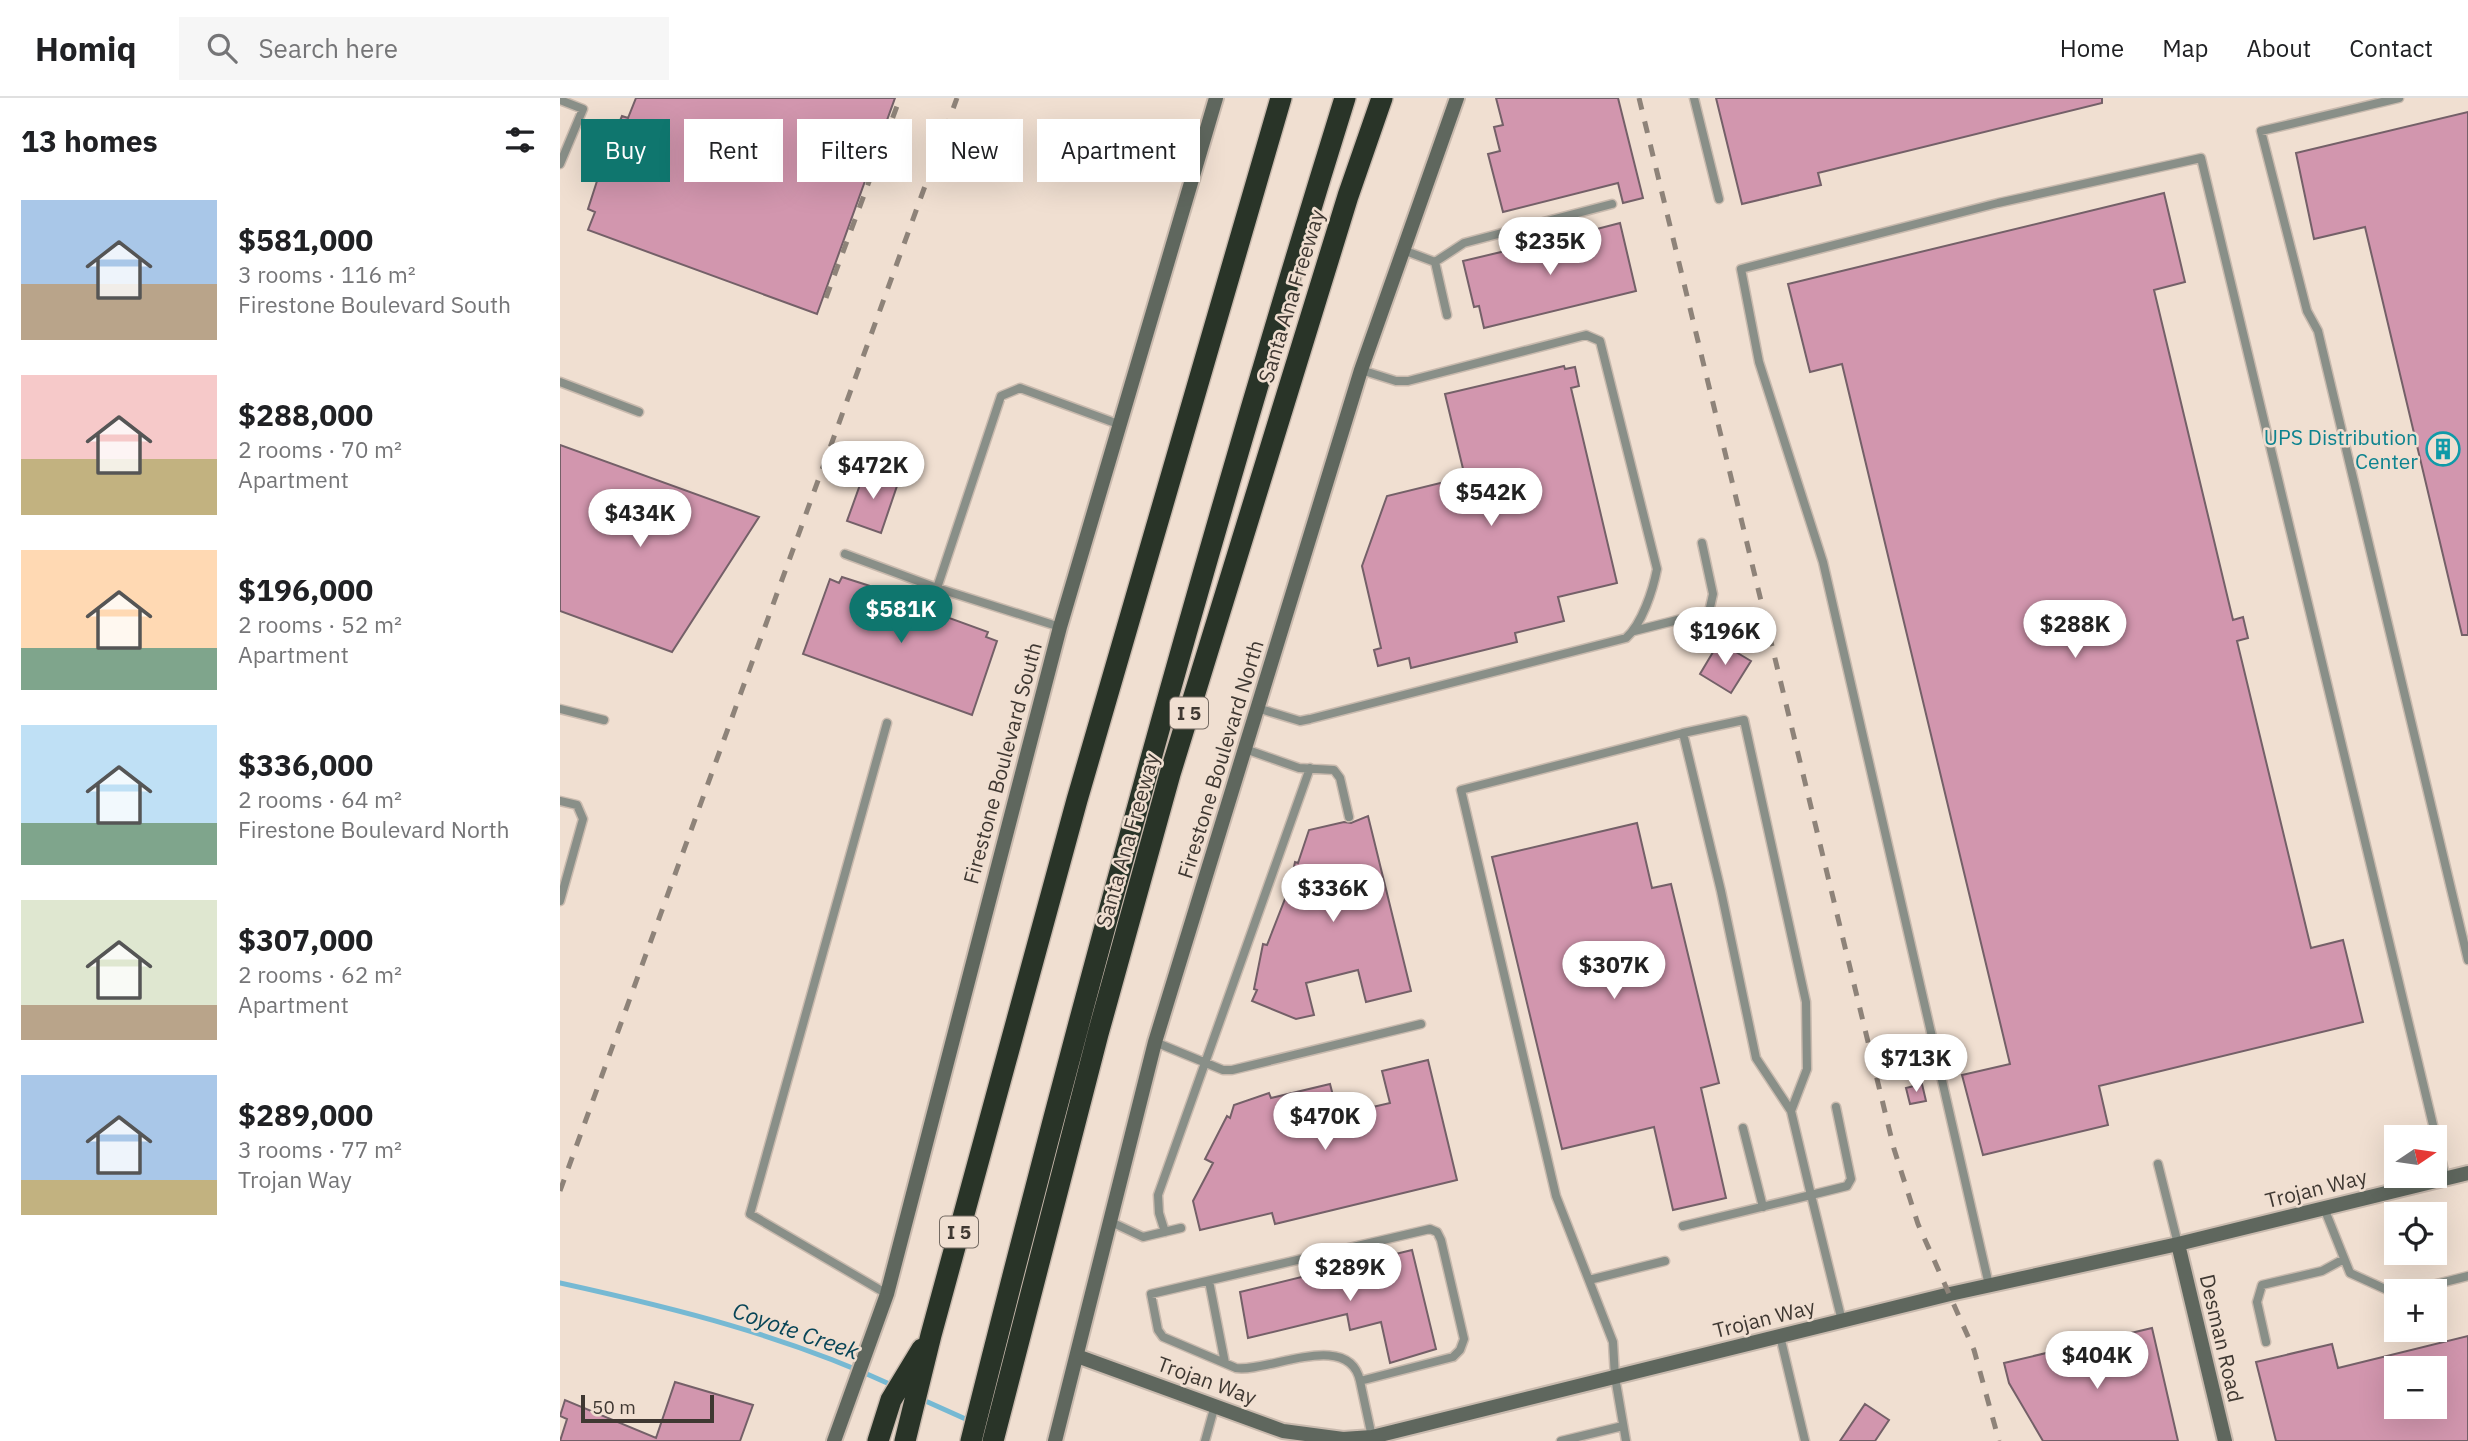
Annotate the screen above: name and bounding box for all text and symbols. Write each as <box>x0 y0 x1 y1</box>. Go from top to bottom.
search box <box>179 17 669 80</box>
text: Homiq <box>35 27 137 70</box>
icon: search <box>203 29 241 67</box>
text: Search here <box>259 31 398 65</box>
text: Home <box>2060 32 2124 64</box>
text: Map <box>2162 32 2208 64</box>
text: About <box>2246 32 2311 64</box>
text: Contact <box>2349 32 2433 64</box>
chip: Buy <box>581 119 670 182</box>
chip: Rent <box>684 119 783 182</box>
chip: Filters <box>797 119 912 182</box>
chip: New <box>926 119 1023 182</box>
chip: Apartment <box>1037 119 1200 182</box>
text: 13 homes <box>21 121 158 160</box>
icon: filters <box>501 121 539 159</box>
street label: Santa Ana Freeway <box>1251 205 1331 386</box>
pin: $235K <box>1501 218 1599 277</box>
text: $581,000 <box>238 220 373 259</box>
text: $235K <box>1514 225 1586 255</box>
icon: home <box>77 228 161 312</box>
text: 3 rooms · 116 m² <box>238 259 416 289</box>
text: Firestone Boulevard South <box>238 289 511 319</box>
text: $288,000 <box>238 395 373 434</box>
icon: home <box>77 403 161 487</box>
place label: UPS Distribution Center <box>2264 423 2418 475</box>
building icon: UPS Distribution Center <box>2424 430 2462 468</box>
text: 2 rooms · 70 m² <box>238 434 402 464</box>
pin: $472K <box>824 442 922 501</box>
text: $472K <box>837 449 909 479</box>
text: Apartment <box>238 464 349 494</box>
pin: $542K <box>1442 468 1540 528</box>
text: $542K <box>1455 476 1527 506</box>
pin: $434K <box>591 490 689 549</box>
text: $434K <box>604 497 676 527</box>
text: $196,000 <box>238 570 373 609</box>
icon: home <box>77 578 161 662</box>
pin: $581K <box>852 586 950 645</box>
text: $581K <box>865 593 937 623</box>
pin: $288K <box>2026 601 2124 660</box>
pin: $196K <box>1676 608 1774 667</box>
text: $288K <box>2039 608 2111 638</box>
text: 2 rooms · 52 m² <box>238 609 402 639</box>
text: $196K <box>1689 615 1761 645</box>
street label: Firestone Boulevard North <box>1170 636 1270 882</box>
text: Apartment <box>238 639 349 669</box>
street label: Firestone Boulevard South <box>956 639 1048 887</box>
road number: I 5 <box>1170 698 1208 728</box>
text: $336,000 <box>238 745 373 784</box>
street label: Santa Ana Freeway <box>1089 749 1165 930</box>
icon: home <box>77 753 161 837</box>
text: 2 rooms · 64 m² <box>238 784 402 814</box>
text: Firestone Boulevard North <box>238 814 510 844</box>
pin: $336K <box>1284 864 1382 924</box>
text: $336K <box>1297 872 1369 902</box>
text: $307,000 <box>238 920 373 959</box>
icon: home <box>77 928 161 1012</box>
pin: $307K <box>1565 942 1663 1001</box>
text: $307K <box>1578 949 1650 979</box>
text: 2 rooms · 62 m² <box>238 959 402 989</box>
text: Apartment <box>238 989 349 1019</box>
pin: $713K <box>1867 1034 1965 1094</box>
text: $713K <box>1880 1042 1952 1072</box>
pin: $470K <box>1276 1093 1374 1152</box>
text: $289,000 <box>238 1095 373 1134</box>
text: $470K <box>1289 1100 1361 1130</box>
icon: home <box>77 1103 161 1187</box>
north arrow <box>2384 1125 2446 1188</box>
map controls <box>2384 1125 2447 1419</box>
text: 3 rooms · 77 m² <box>238 1134 402 1164</box>
street label: Trojan Way <box>2262 1162 2370 1214</box>
text: Trojan Way <box>238 1164 352 1194</box>
button: locate <box>2384 1202 2447 1265</box>
road number: I 5 <box>940 1216 978 1248</box>
pin: $289K <box>1301 1244 1399 1303</box>
text: $289K <box>1314 1251 1386 1281</box>
street label: Desman Road <box>2194 1271 2250 1405</box>
button: + <box>2384 1279 2447 1342</box>
street label: Trojan Way <box>1710 1292 1818 1344</box>
water label: Coyote Creek <box>729 1294 864 1366</box>
pin: $404K <box>2048 1332 2146 1391</box>
text: $404K <box>2061 1339 2133 1369</box>
street label: Trojan Way <box>1153 1349 1261 1411</box>
button: − <box>2384 1356 2447 1419</box>
scale bar <box>581 1392 714 1424</box>
text: 50 m <box>592 1395 636 1419</box>

